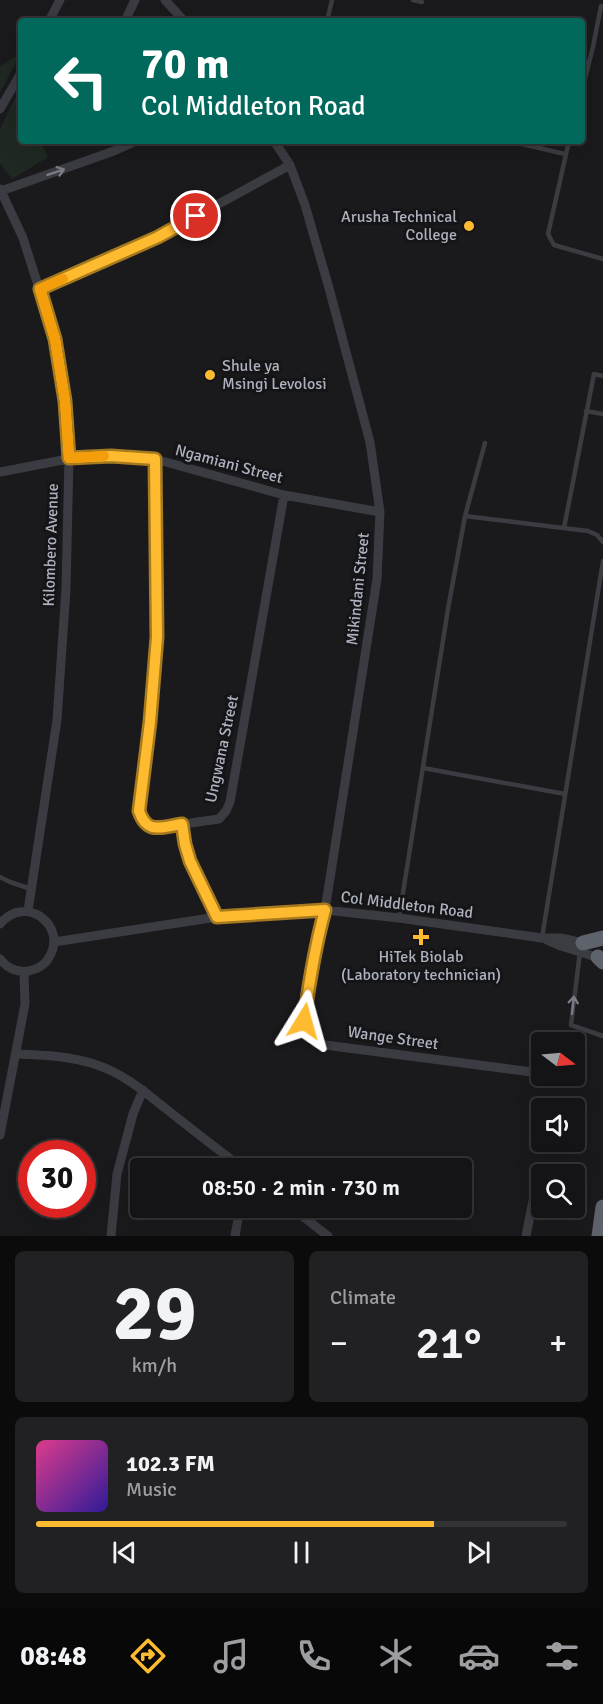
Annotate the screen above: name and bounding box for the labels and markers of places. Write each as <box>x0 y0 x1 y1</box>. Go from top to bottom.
pin <box>170 190 221 241</box>
place label: Arusha Technical College <box>341 207 457 245</box>
marker: Arusha Technical College <box>462 219 476 233</box>
place label: Shule ya Msingi Levolosi <box>222 356 327 394</box>
marker: Shule ya Msingi Levolosi <box>203 368 217 382</box>
marker: HiTek Biolab (Laboratory technician) <box>412 928 430 946</box>
place label: HiTek Biolab (Laboratory technician) <box>341 947 501 985</box>

